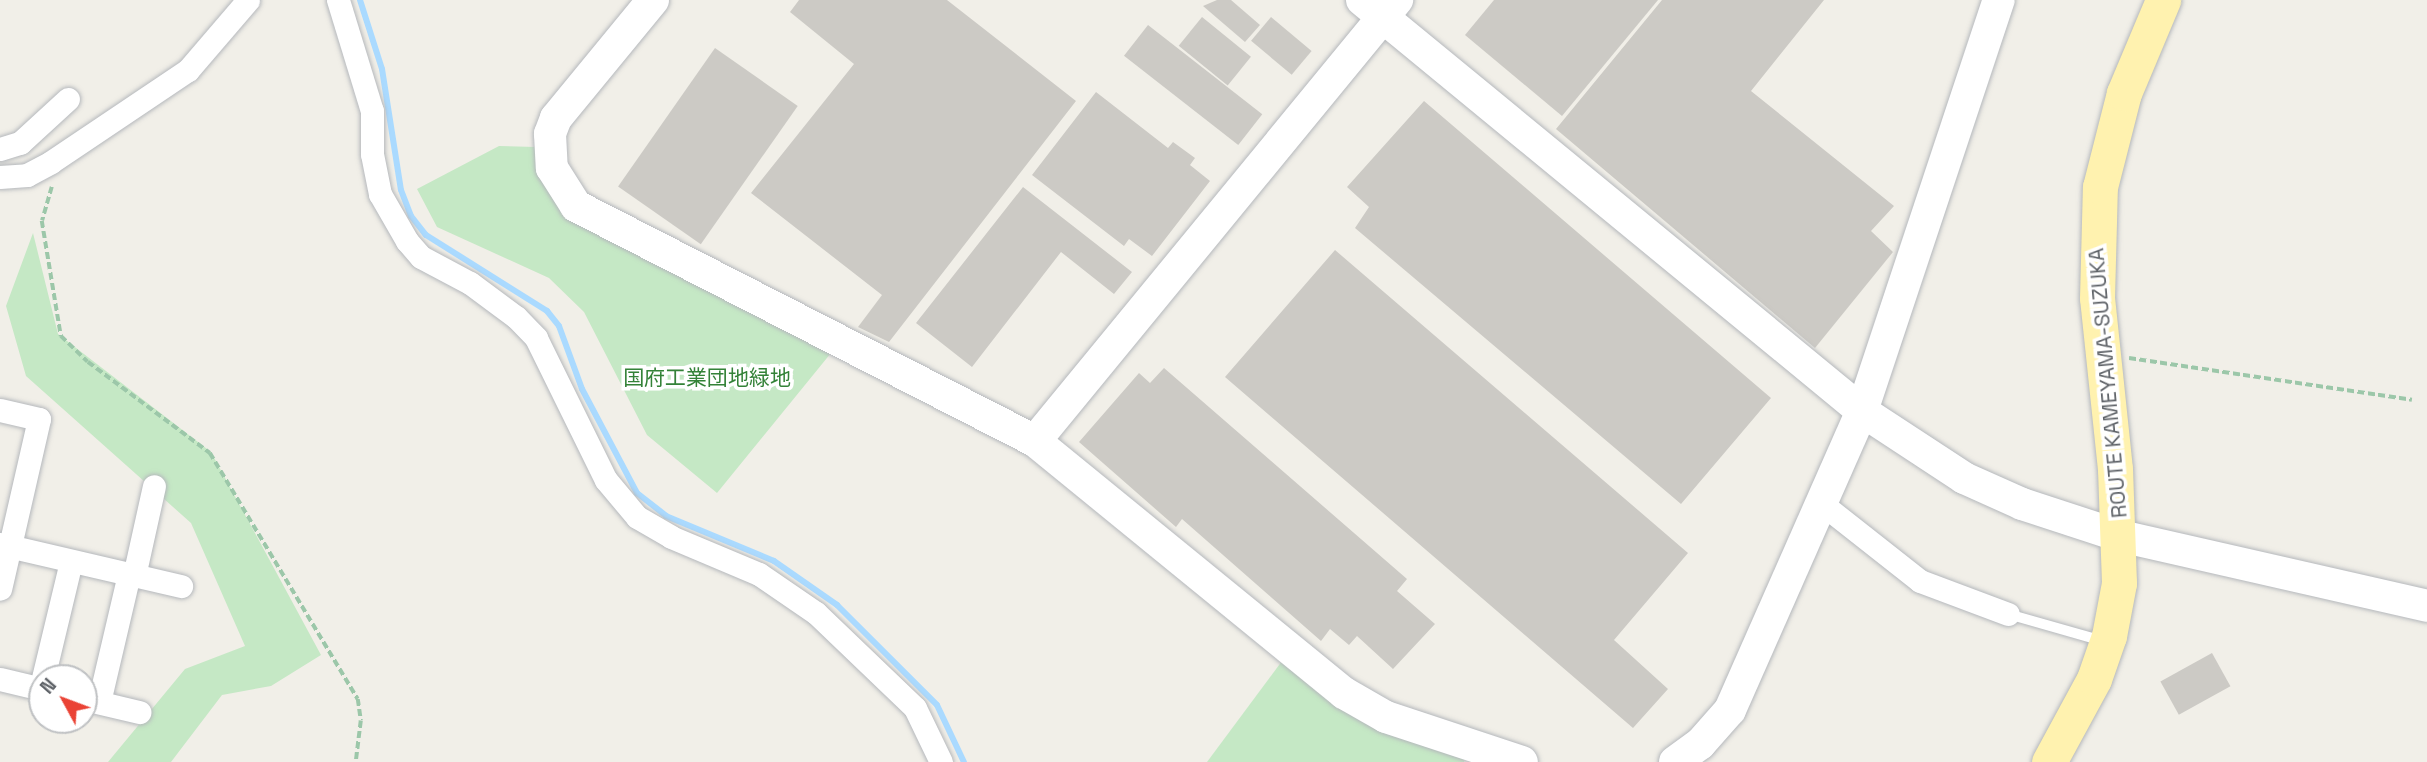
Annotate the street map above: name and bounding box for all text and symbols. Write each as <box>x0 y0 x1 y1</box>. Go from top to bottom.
street label: ROUTE KAMEYAMA-SUZUKA <box>2084 247 2132 519</box>
park label: 国府工業団地緑地 <box>623 365 791 391</box>
north arrow <box>28 664 98 734</box>
text: N <box>35 673 62 699</box>

